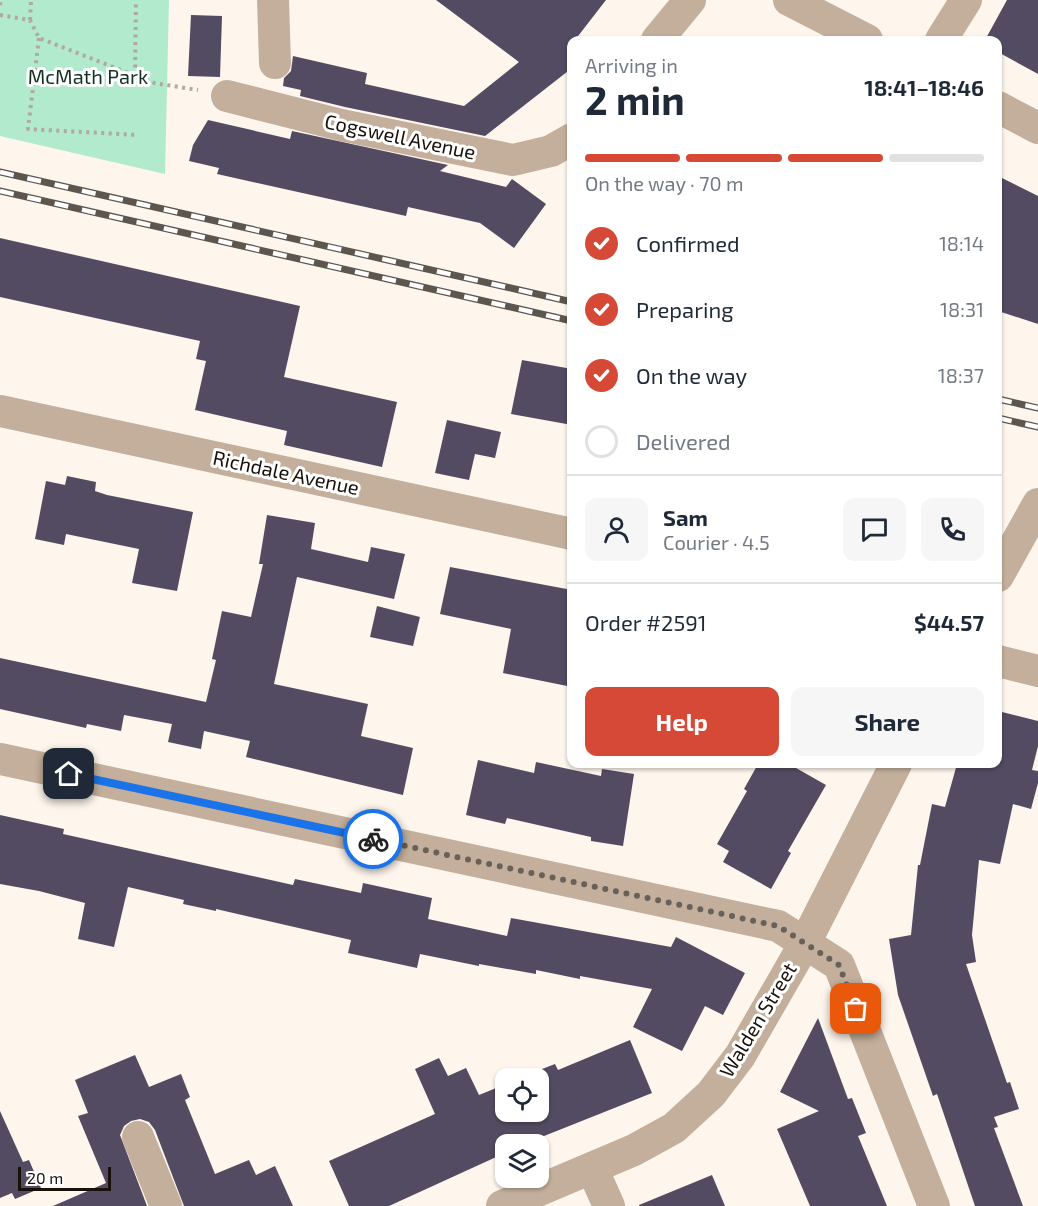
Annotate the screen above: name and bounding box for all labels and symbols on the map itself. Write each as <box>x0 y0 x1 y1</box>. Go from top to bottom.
park label: McMath Park <box>28 64 148 88</box>
street label: Cogswell Avenue <box>323 108 478 164</box>
street label: Richdale Avenue <box>211 445 361 499</box>
pin <box>43 748 94 799</box>
courier <box>343 809 403 869</box>
street label: Walden Street <box>714 957 801 1081</box>
pin <box>830 983 881 1034</box>
scale bar <box>18 1164 111 1192</box>

